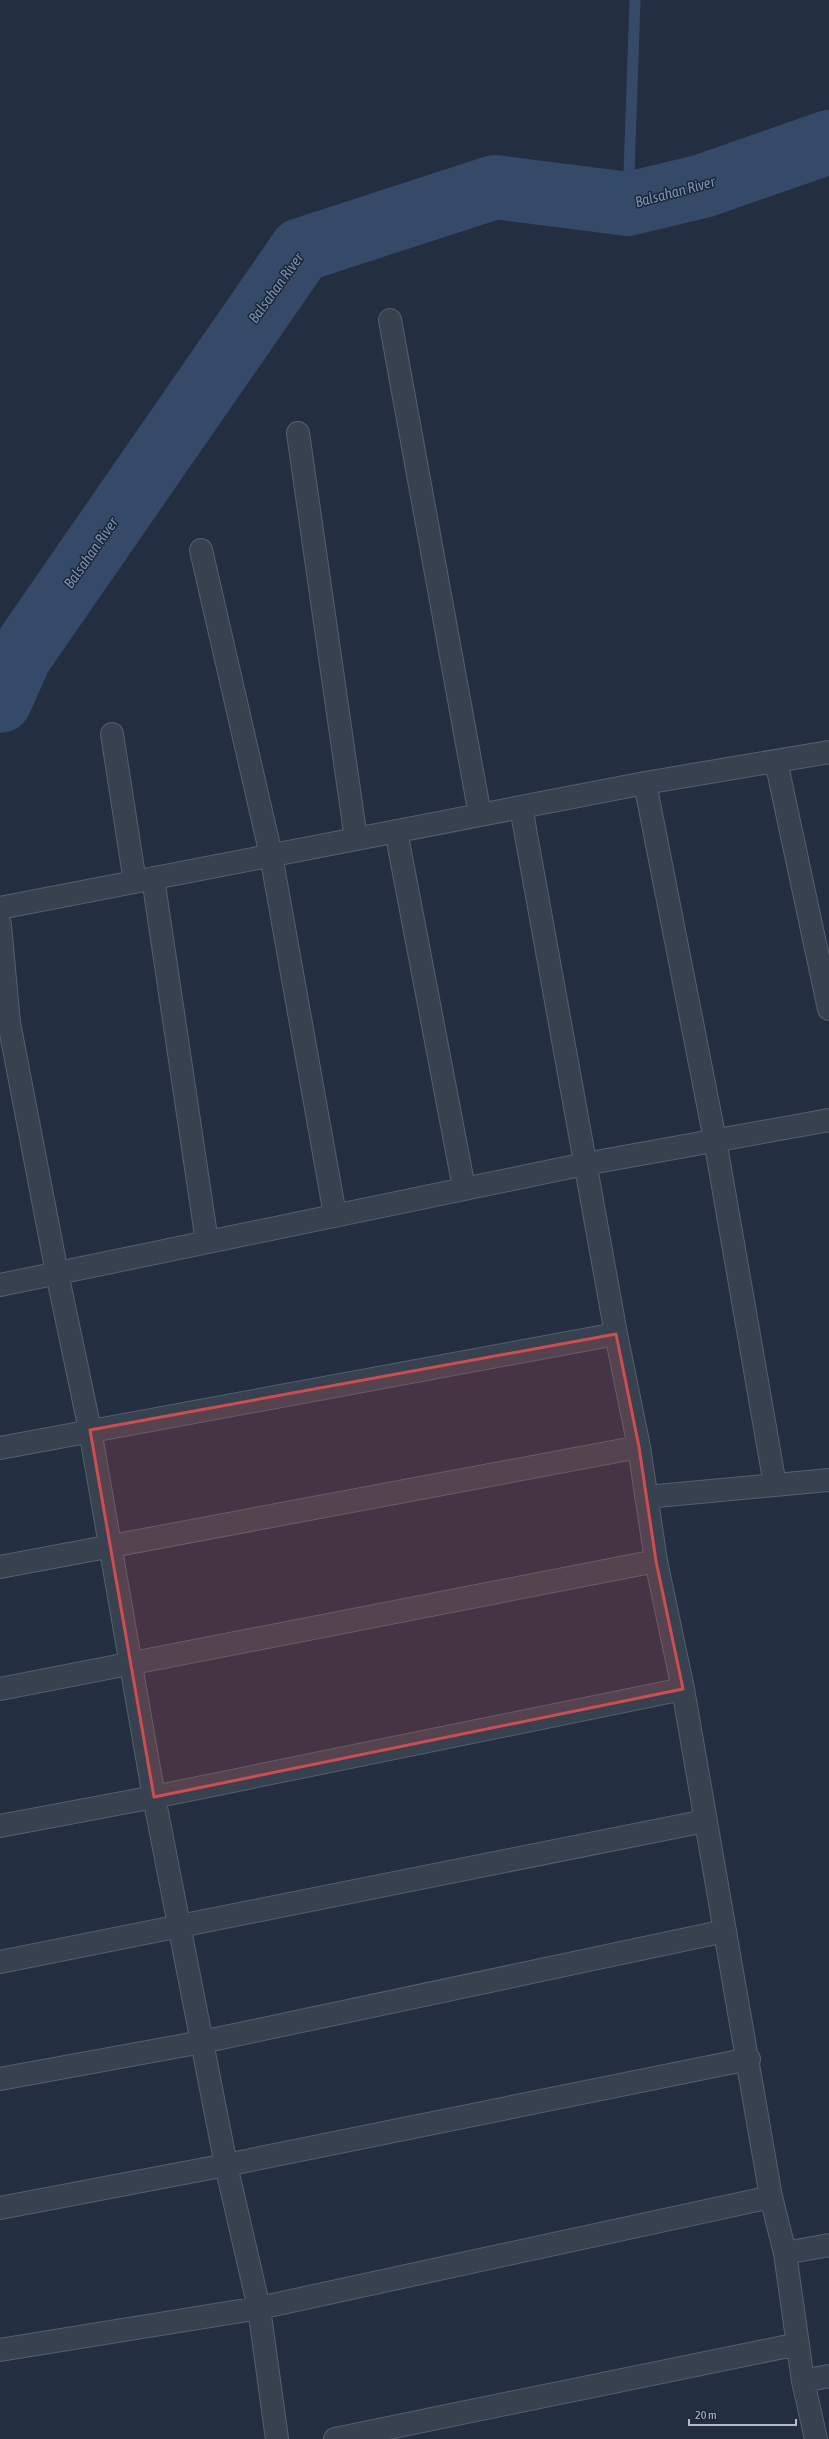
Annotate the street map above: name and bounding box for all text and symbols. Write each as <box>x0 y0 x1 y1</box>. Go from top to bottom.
water label: Balsahan River <box>633 173 717 210</box>
water label: Balsahan River <box>245 249 307 326</box>
water label: Balsahan River <box>60 514 121 591</box>
scale bar <box>689 2401 796 2427</box>
text: 20 m <box>695 2408 717 2422</box>

